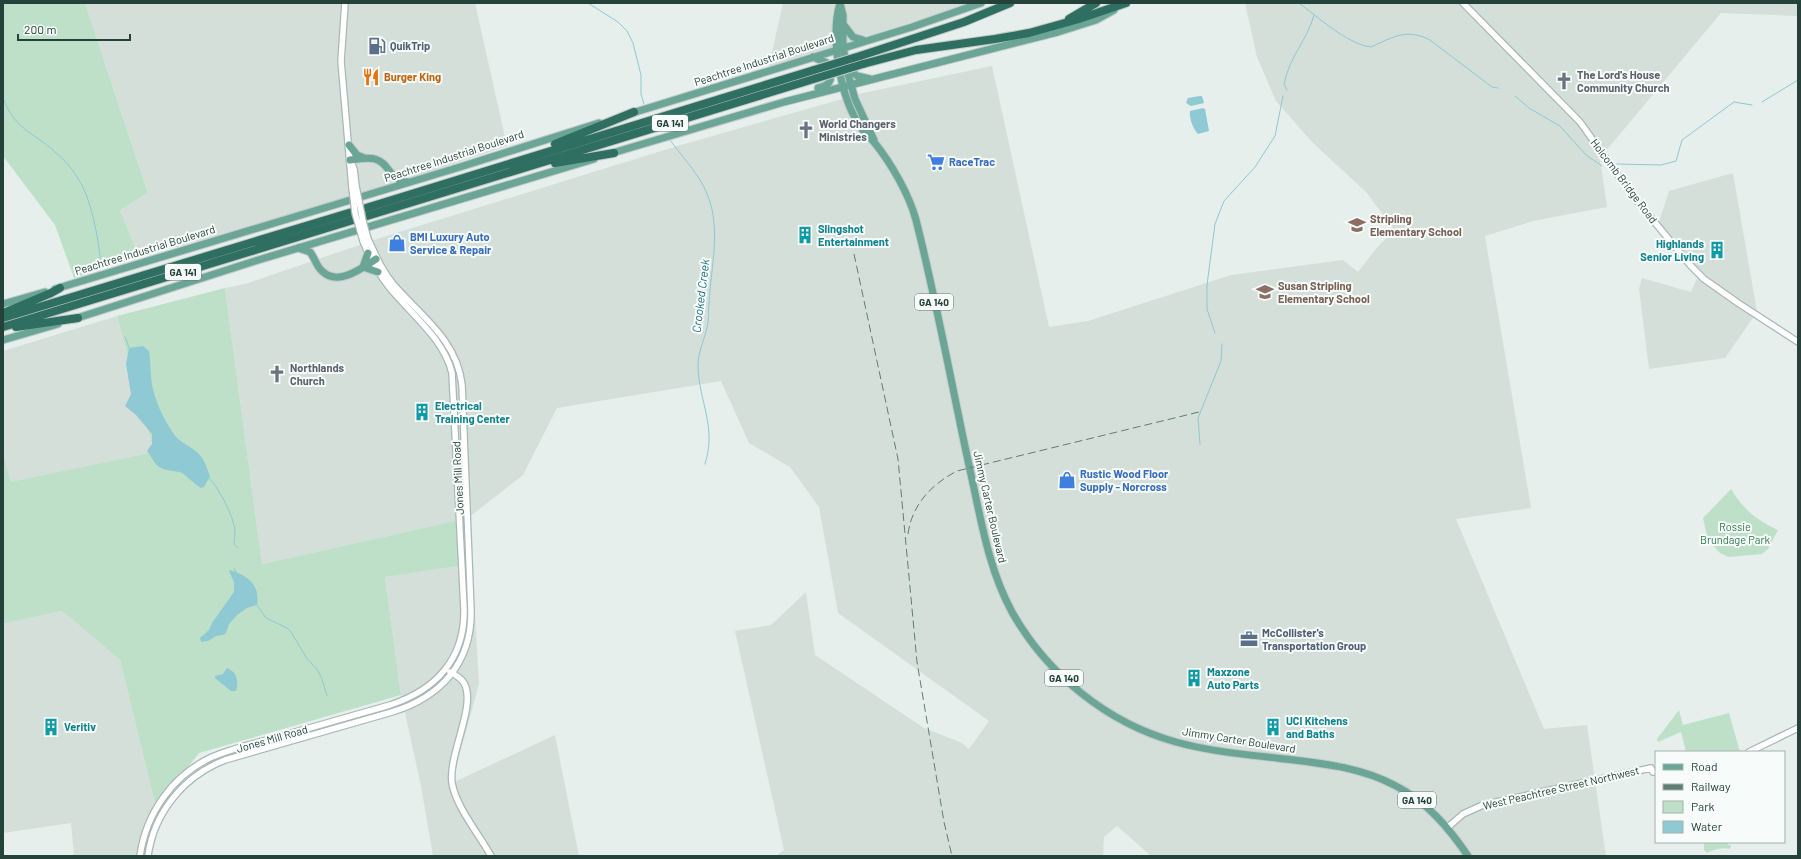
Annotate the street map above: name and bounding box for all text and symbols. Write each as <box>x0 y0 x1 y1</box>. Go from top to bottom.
scale bar <box>18 16 130 42</box>
text: 200 m <box>24 22 56 36</box>
street label: Peachtree Industrial Boulevard <box>692 31 835 88</box>
fuel station icon: QuikTrip <box>367 36 387 56</box>
place label: QuikTrip <box>390 39 430 52</box>
restaurant icon: Burger King <box>361 67 381 87</box>
place label: The Lord's House Community Church <box>1577 68 1670 94</box>
place label: Burger King <box>384 70 441 83</box>
church icon: The Lord's House Community Church <box>1554 71 1574 91</box>
road number: GA 141 <box>652 115 688 131</box>
place label: World Changers Ministries <box>819 117 896 143</box>
church icon: World Changers Ministries <box>796 120 816 140</box>
street label: Peachtree Industrial Boulevard <box>382 127 525 184</box>
street label: Holcomb Bridge Road <box>1588 136 1660 226</box>
supermarket icon: RaceTrac <box>926 152 946 172</box>
place label: RaceTrac <box>949 155 995 168</box>
place label: Stripling Elementary School <box>1370 212 1462 238</box>
school or university icon: Stripling Elementary School <box>1347 215 1367 235</box>
street label: Peachtree Industrial Boulevard <box>73 222 217 277</box>
place label: Slingshot Entertainment <box>818 222 889 248</box>
building icon: Slingshot Entertainment <box>795 225 815 245</box>
place label: BMI Luxury Auto Service & Repair <box>410 230 492 256</box>
shop icon: BMI Luxury Auto Service & Repair <box>387 233 407 253</box>
place label: Highlands Senior Living <box>1640 237 1704 263</box>
building icon: Highlands Senior Living <box>1707 240 1727 260</box>
water label: Crooked Creek <box>689 258 711 333</box>
road number: GA 141 <box>165 264 201 280</box>
place label: Susan Stripling Elementary School <box>1278 279 1370 305</box>
school or university icon: Susan Stripling Elementary School <box>1255 282 1275 302</box>
road number: GA 140 <box>915 294 953 310</box>
place label: Northlands Church <box>290 361 345 387</box>
church icon: Northlands Church <box>267 364 287 384</box>
place label: Electrical Training Center <box>435 399 511 425</box>
building icon: Electrical Training Center <box>412 402 432 422</box>
street label: Jones Mill Road <box>449 441 466 515</box>
street label: Jimmy Carter Boulevard <box>971 450 1010 564</box>
place label: Rustic Wood Floor Supply - Norcross <box>1080 467 1169 493</box>
shop icon: Rustic Wood Floor Supply - Norcross <box>1057 470 1077 490</box>
park label: Rossie Brundage Park <box>1700 520 1770 546</box>
place label: McCollister's Transportation Group <box>1262 626 1366 652</box>
office icon: McCollister's Transportation Group <box>1239 629 1259 649</box>
place label: Maxzone Auto Parts <box>1207 665 1260 691</box>
building icon: Maxzone Auto Parts <box>1184 668 1204 688</box>
road number: GA 140 <box>1045 670 1083 686</box>
place label: UCI Kitchens and Baths <box>1286 714 1348 740</box>
building icon: Veritiv <box>41 717 61 737</box>
building icon: UCI Kitchens and Baths <box>1263 717 1283 737</box>
place label: Veritiv <box>64 720 96 733</box>
street label: Jones Mill Road <box>235 722 309 755</box>
street label: Jimmy Carter Boulevard <box>1182 724 1297 755</box>
legend <box>1655 751 1785 843</box>
text: Road <box>1691 759 1718 773</box>
street label: West Peachtree Street Northwest <box>1481 763 1640 812</box>
text: Railway <box>1691 779 1731 793</box>
road number: GA 140 <box>1398 792 1436 808</box>
text: Park <box>1691 799 1715 813</box>
text: Water <box>1691 819 1723 833</box>

